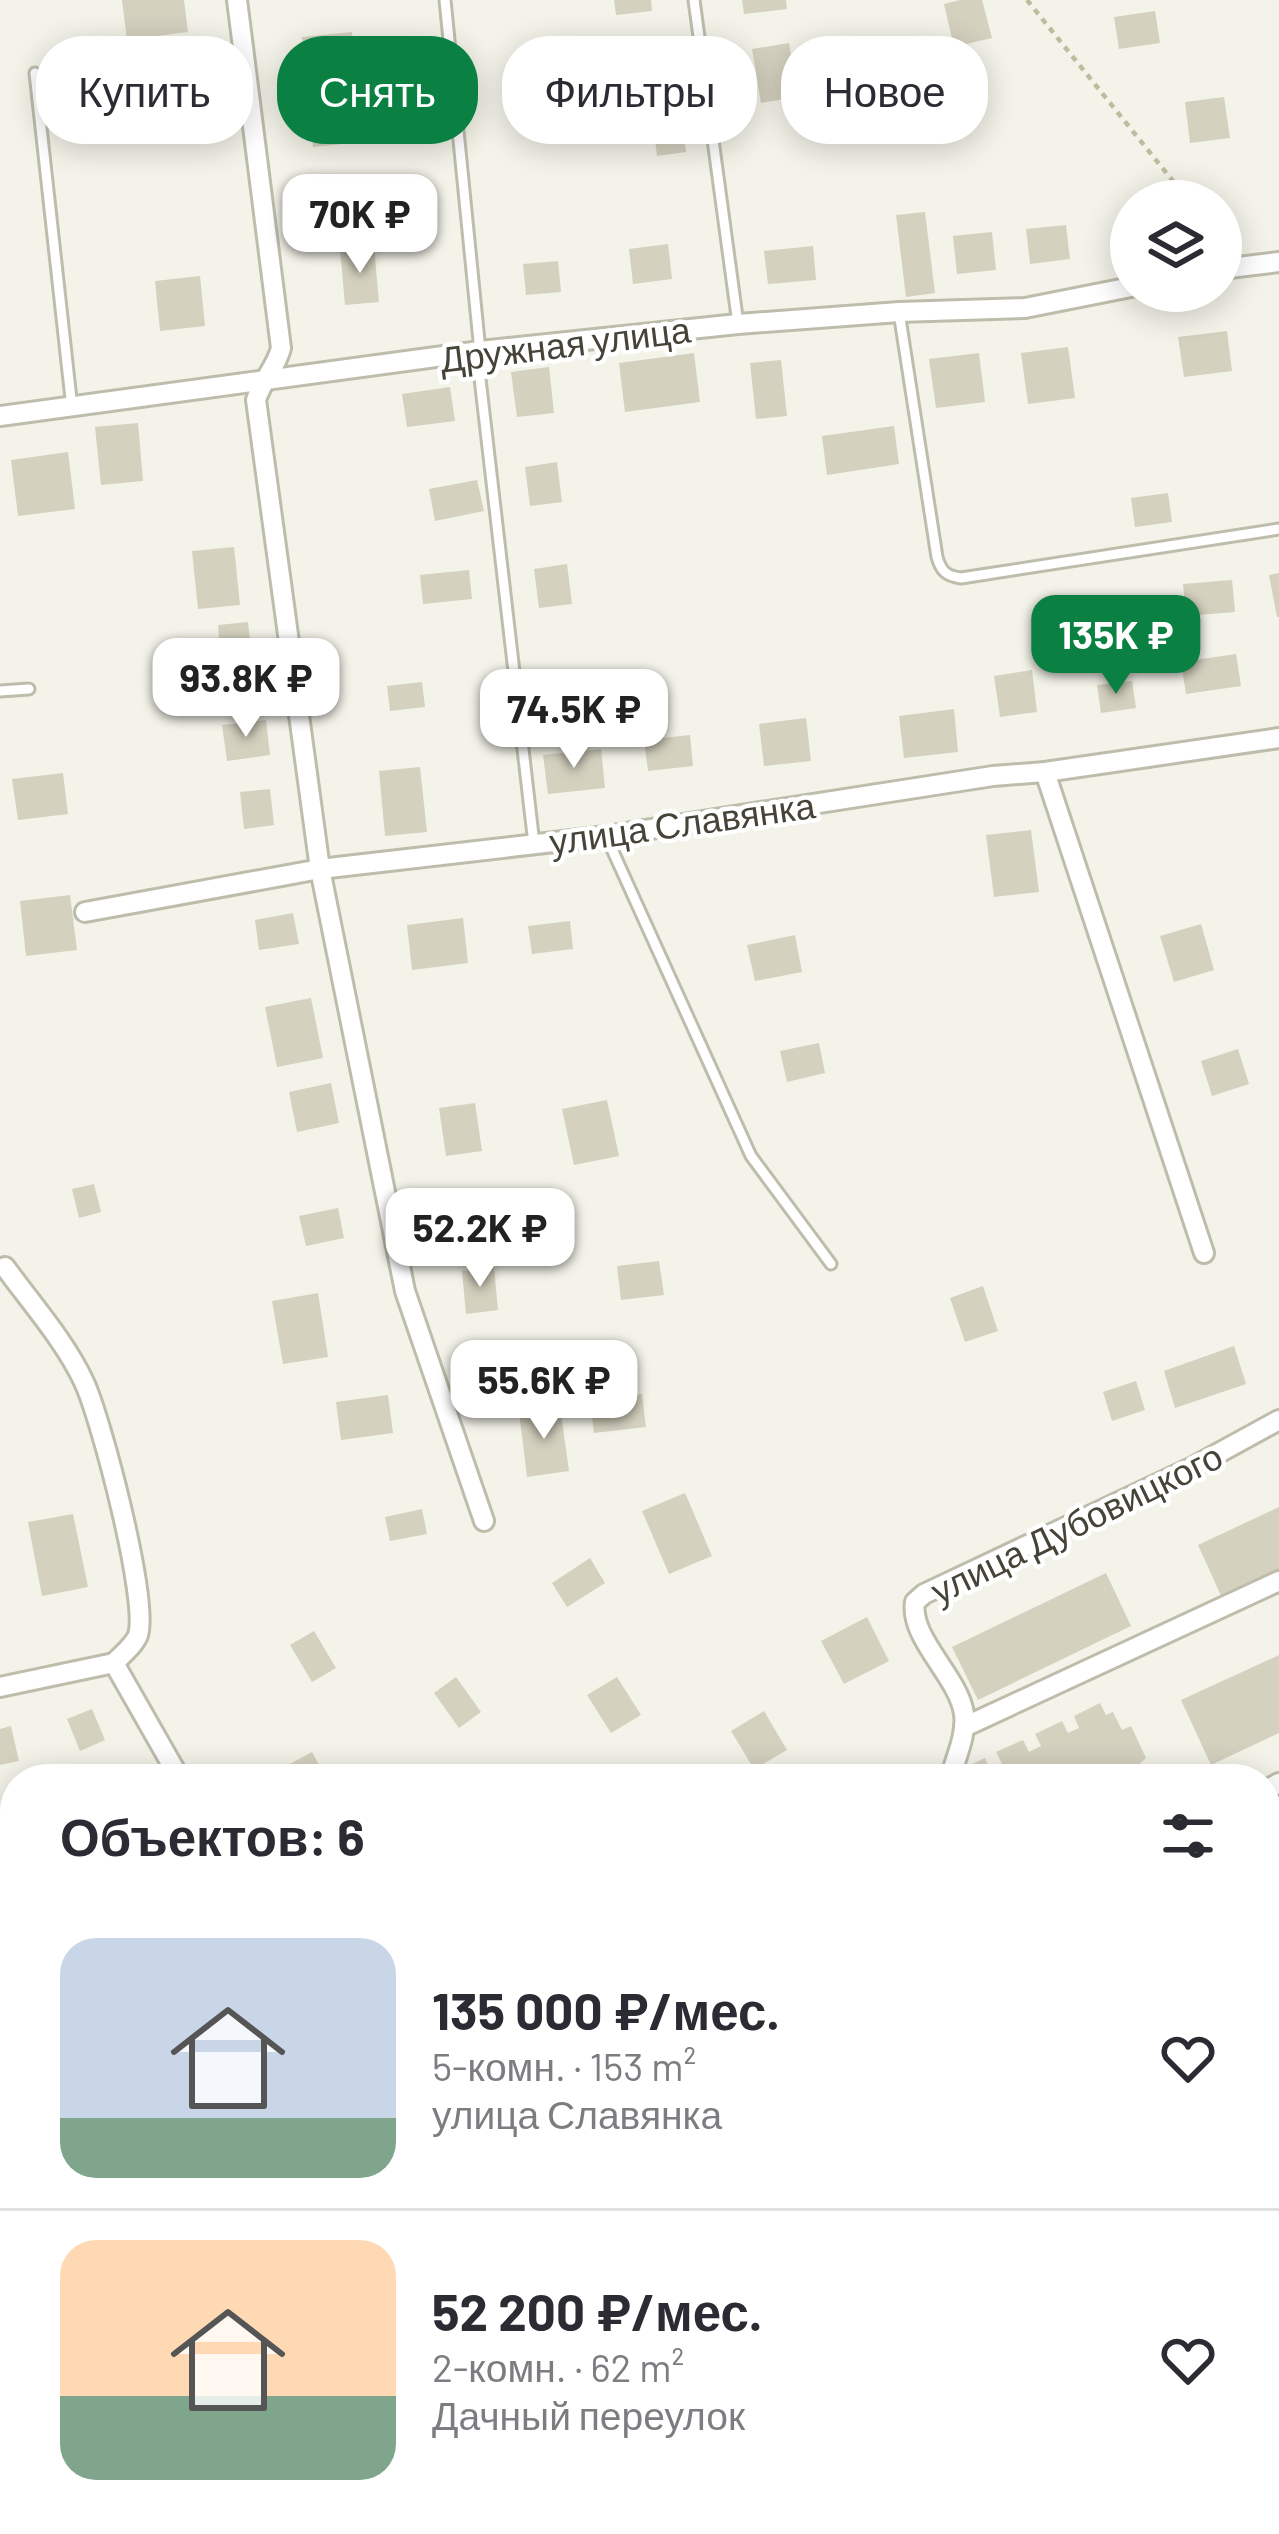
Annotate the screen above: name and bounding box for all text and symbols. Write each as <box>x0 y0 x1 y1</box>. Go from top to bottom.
chip: Купить <box>36 36 253 144</box>
chip: Снять <box>277 36 478 144</box>
chip: Фильтры <box>502 36 757 144</box>
chip: Новое <box>781 36 988 144</box>
pin: 70K ₽ <box>276 174 444 276</box>
map controls <box>1110 180 1242 312</box>
button: layers <box>1110 180 1242 312</box>
text: 70K ₽ <box>309 189 411 236</box>
street label: Дружная улица <box>437 306 694 381</box>
pin: 135K ₽ <box>1018 595 1214 697</box>
text: 135K ₽ <box>1058 610 1174 657</box>
pin: 93.8K ₽ <box>135 638 357 740</box>
text: 93.8K ₽ <box>180 653 312 700</box>
pin: 74.5K ₽ <box>463 669 685 771</box>
text: 74.5K ₽ <box>507 684 641 731</box>
street label: улица Славянка <box>546 782 819 863</box>
pin: 52.2K ₽ <box>369 1188 591 1290</box>
text: 52.2K ₽ <box>413 1203 547 1250</box>
pin: 55.6K ₽ <box>433 1340 655 1442</box>
text: 55.6K ₽ <box>477 1355 611 1402</box>
street label: улица Дубовицкого <box>923 1433 1229 1612</box>
icon: filters <box>1155 1803 1221 1869</box>
text: Объектов: 6 <box>60 1805 365 1866</box>
text: 135 000 ₽/мес. <box>432 1979 780 2040</box>
icon: home <box>156 1986 300 2130</box>
icon: heart <box>1155 2025 1221 2091</box>
text: 5-комн. · 153 m² <box>432 2042 696 2089</box>
text: улица Славянка <box>432 2090 722 2137</box>
text: 52 200 ₽/мес. <box>432 2280 763 2341</box>
icon: home <box>156 2288 300 2432</box>
icon: heart <box>1155 2327 1221 2393</box>
text: 2-комн. · 62 m² <box>432 2343 684 2390</box>
text: Дачный переулок <box>432 2391 745 2438</box>

